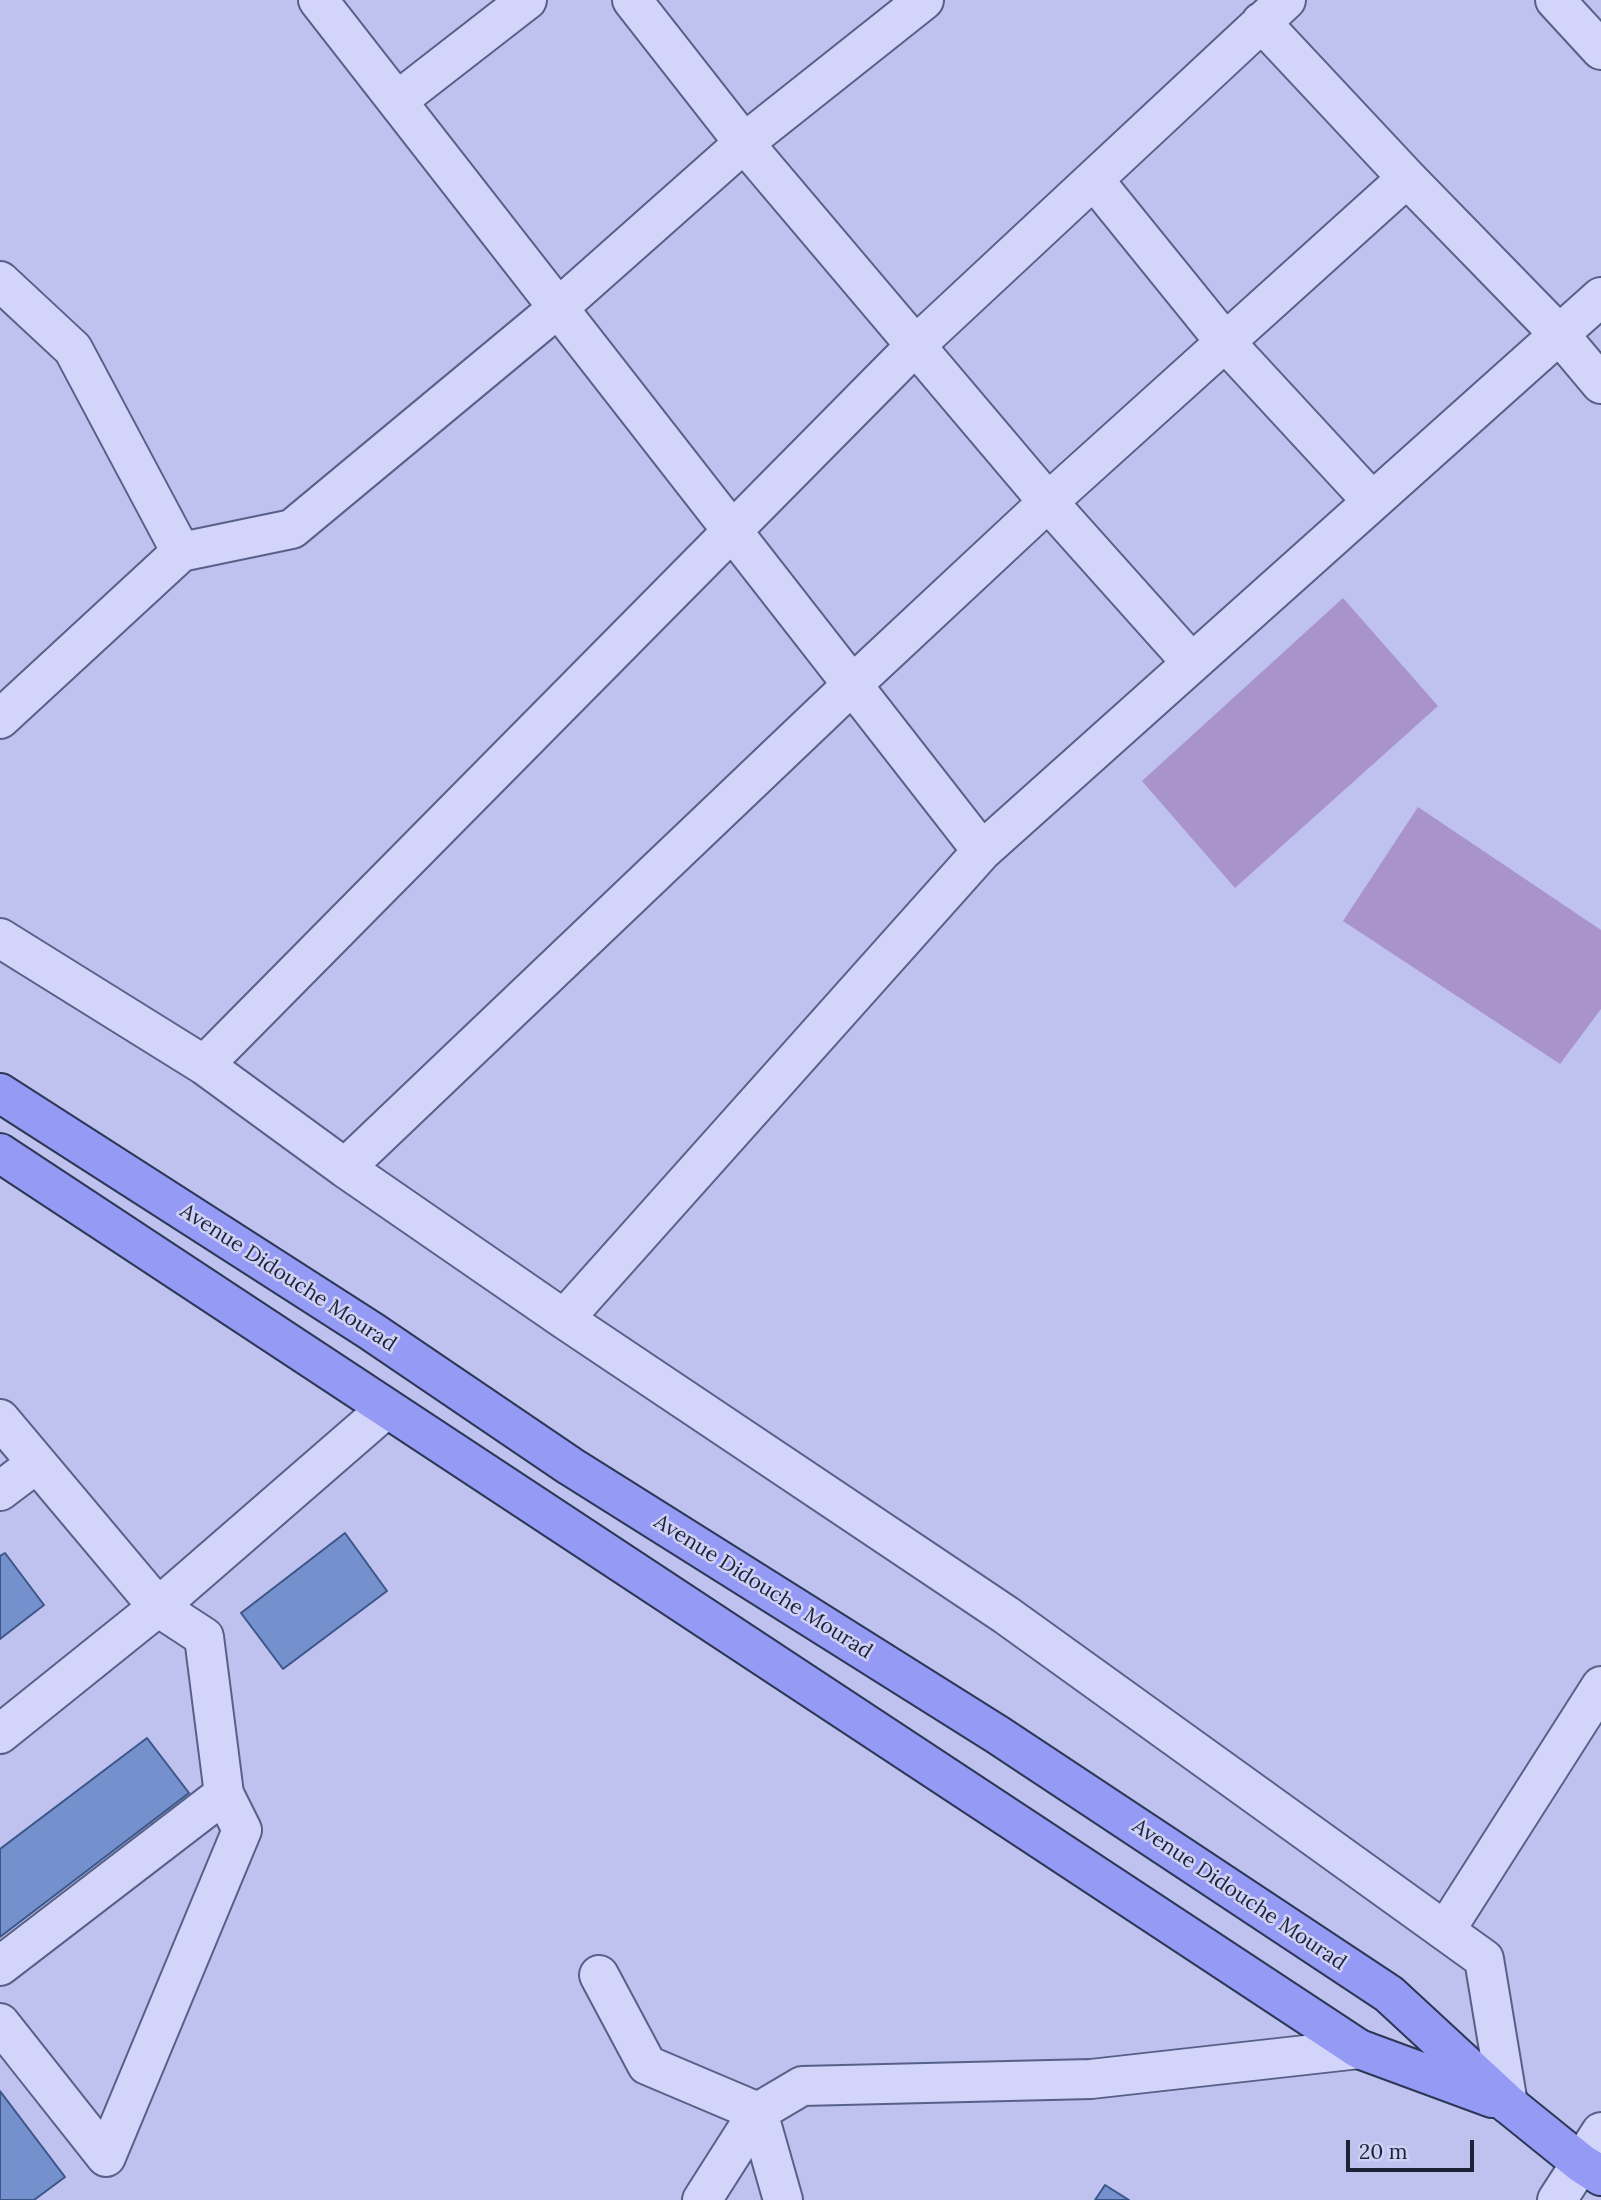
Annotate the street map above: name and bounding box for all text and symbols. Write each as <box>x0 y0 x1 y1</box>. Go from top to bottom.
street label: Avenue Didouche Mourad <box>175 1199 401 1357</box>
street label: Avenue Didouche Mourad <box>649 1509 877 1665</box>
street label: Avenue Didouche Mourad <box>1127 1814 1351 1976</box>
scale bar <box>1349 2126 1477 2170</box>
text: 20 m <box>1359 2138 1408 2165</box>

